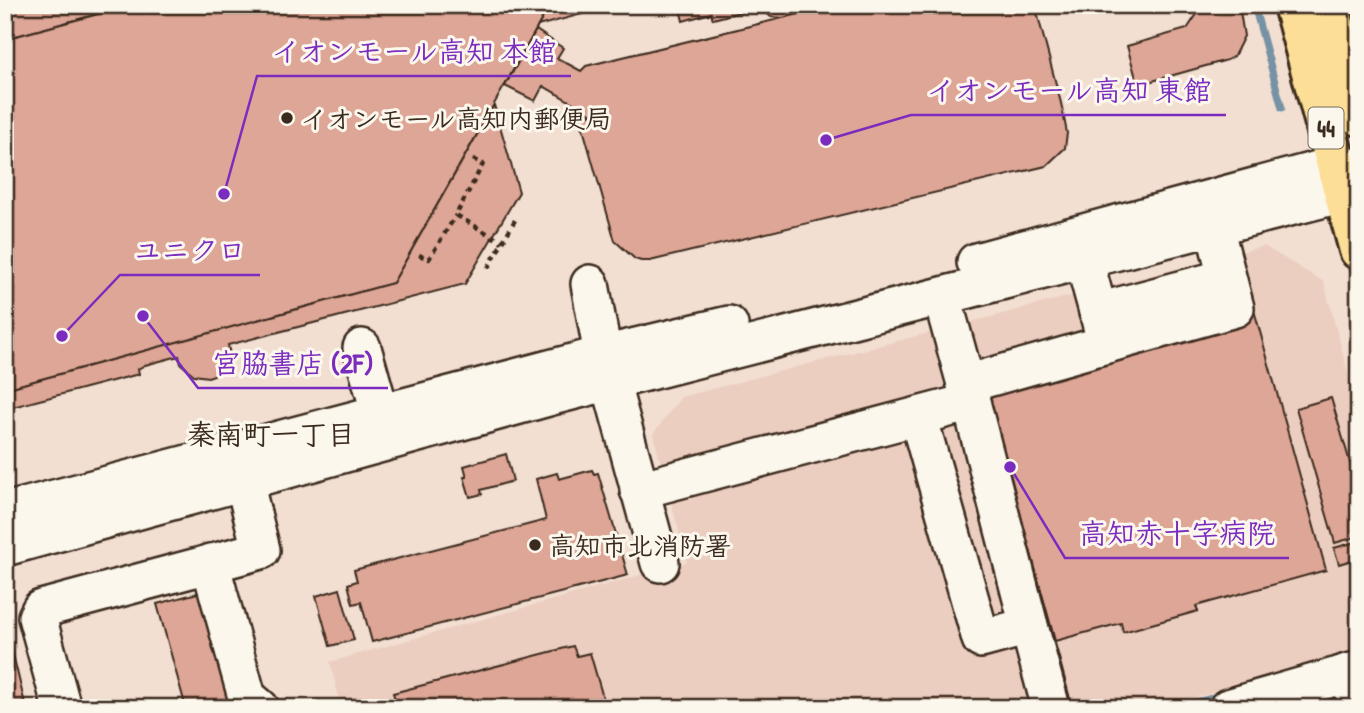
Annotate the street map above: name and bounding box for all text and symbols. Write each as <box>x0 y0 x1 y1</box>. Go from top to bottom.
callout: イオンモール高知 本館 <box>257 27 571 76</box>
text: イオンモール高知 本館 <box>272 32 556 70</box>
callout: イオンモール高知 東館 <box>911 66 1226 115</box>
text: イオンモール高知 東館 <box>927 71 1211 109</box>
place label: イオンモール高知内郵便局 <box>301 101 611 136</box>
road number: 44 <box>1308 107 1344 148</box>
marker: イオンモール高知内郵便局 <box>279 110 295 126</box>
callout: ユニクロ <box>120 226 260 275</box>
text: ユニクロ <box>134 231 246 269</box>
callout: 宮脇書店 (2F) <box>198 339 388 388</box>
text: 宮脇書店 (2F) <box>212 344 374 382</box>
district label: 秦南町一丁目 <box>187 415 355 453</box>
callout: 高知赤十字病院 <box>1065 509 1289 558</box>
text: 高知赤十字病院 <box>1079 514 1275 552</box>
place label: 高知市北消防署 <box>549 528 731 563</box>
marker: 高知市北消防署 <box>527 537 543 553</box>

